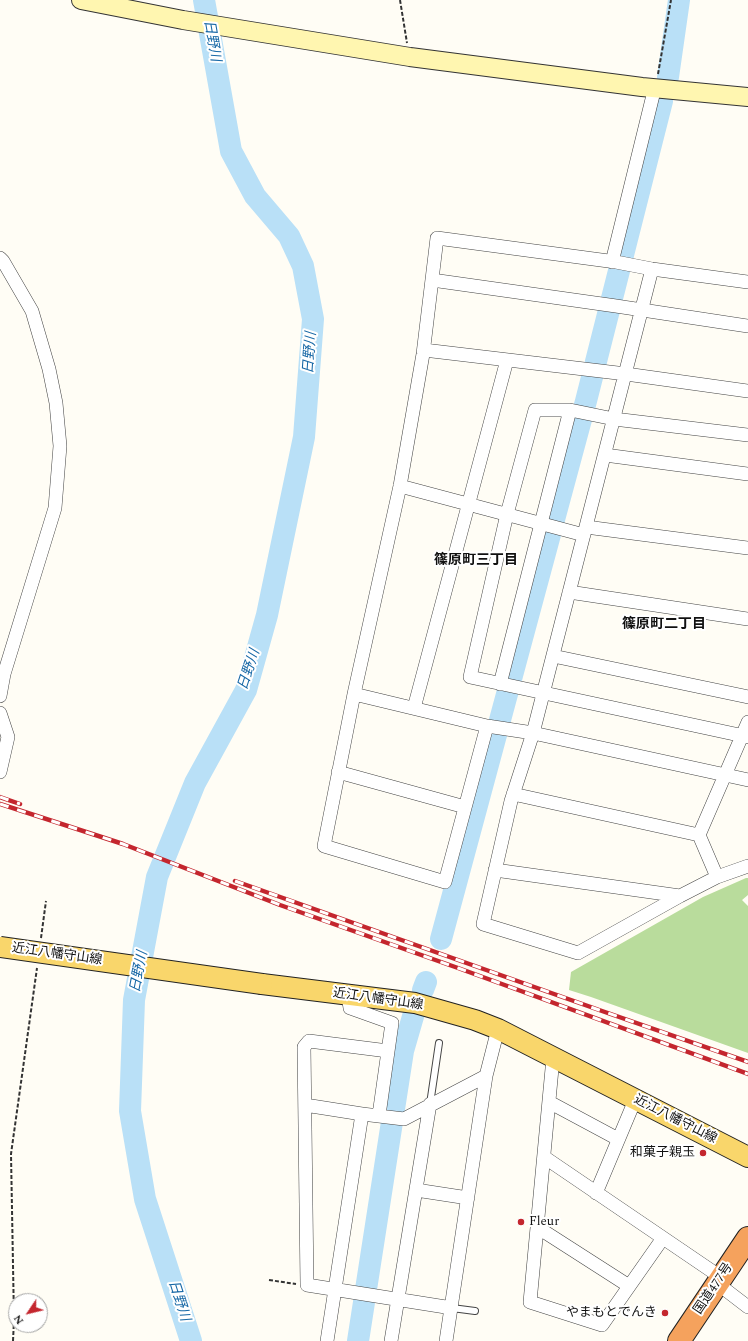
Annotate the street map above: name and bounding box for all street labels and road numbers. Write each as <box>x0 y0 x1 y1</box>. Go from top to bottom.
street label: 近江八幡守山線 <box>11 941 103 969</box>
street label: 近江八幡守山線 <box>332 986 424 1014</box>
street label: 近江八幡守山線 <box>631 1092 719 1148</box>
street label: 国道477号 <box>691 1260 737 1318</box>

